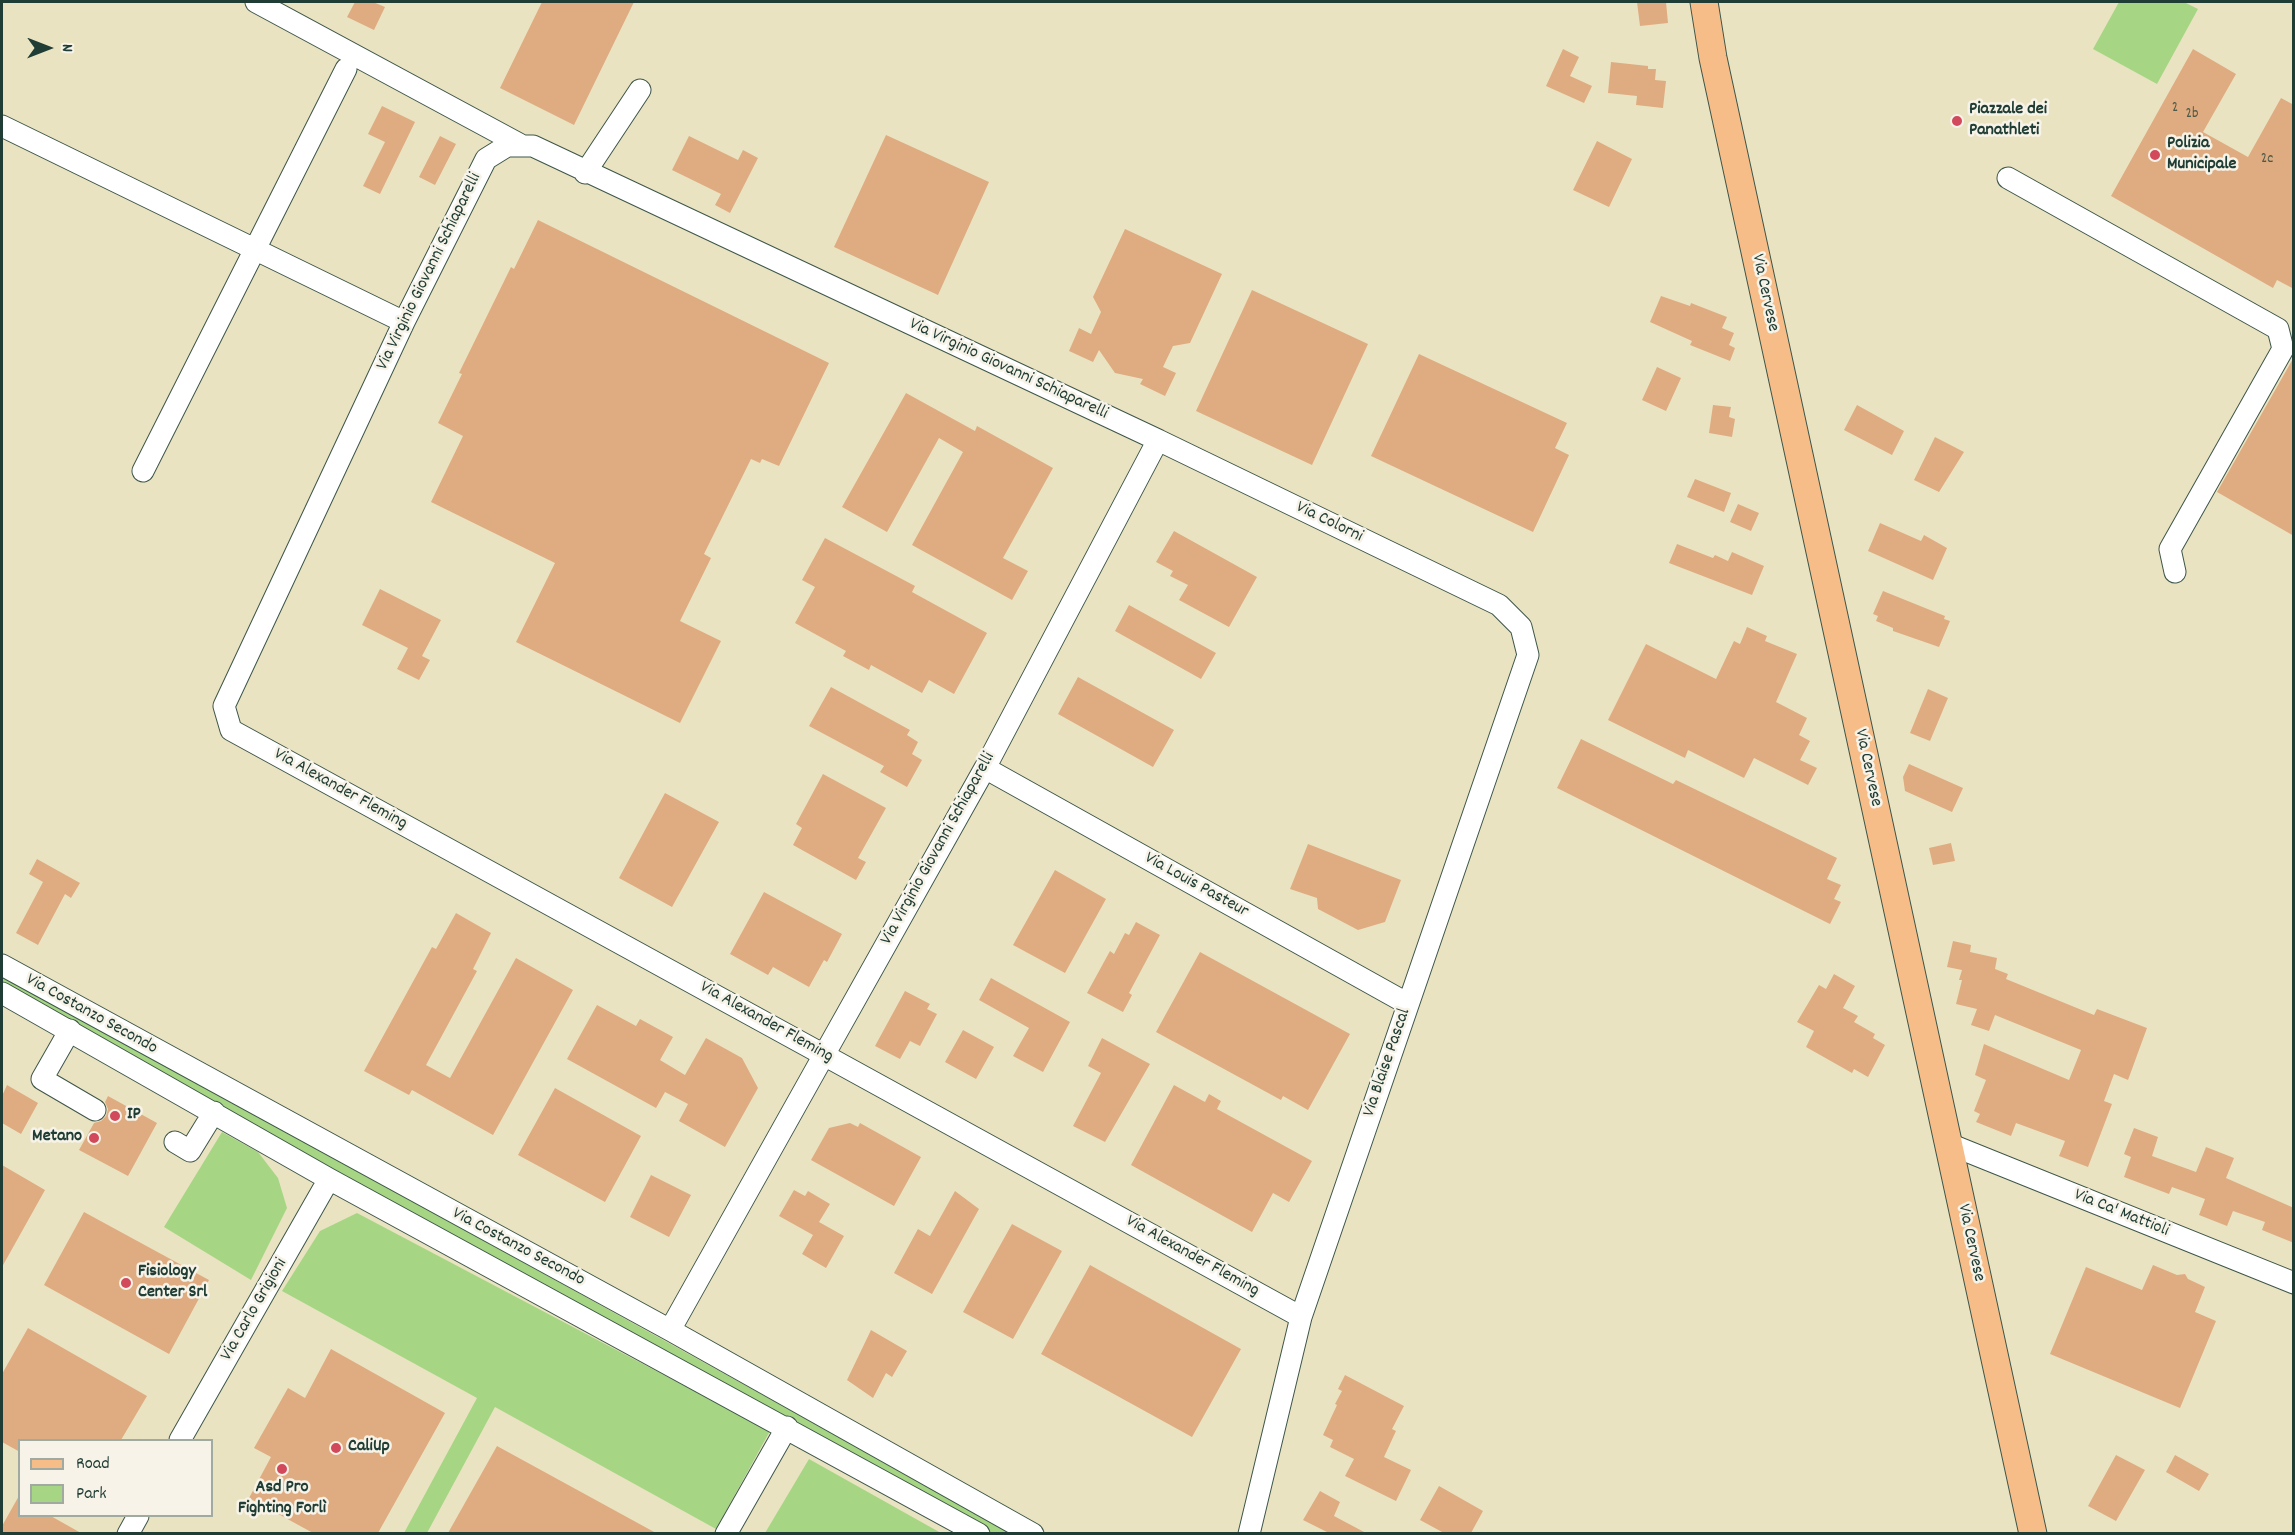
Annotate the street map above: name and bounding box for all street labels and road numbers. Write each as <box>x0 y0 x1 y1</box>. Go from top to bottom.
street label: Via Virginio Giovanni Schiaparelli <box>373 170 487 374</box>
street label: Via Cervese <box>1745 252 1783 334</box>
street label: Via Virginio Giovanni Schiaparelli <box>905 314 1111 426</box>
street label: Via Colorni <box>1292 498 1366 548</box>
street label: Via Cervese <box>1848 727 1886 809</box>
street label: Via Alexander Fleming <box>270 744 410 836</box>
street label: Via Virginio Giovanni Schiaparelli <box>877 749 1001 949</box>
street label: Via Louis Pasteur <box>1140 848 1252 924</box>
street label: Via Costanzo Secondo <box>21 970 161 1060</box>
street label: Via Alexander Fleming <box>696 977 836 1069</box>
street label: Via Blaise Pascal <box>1359 1006 1417 1120</box>
street label: Via Ca' Mattioli <box>2070 1185 2172 1243</box>
street label: Via Cervese <box>1951 1202 1989 1284</box>
street label: Via Costanzo Secondo <box>448 1204 588 1292</box>
street label: Via Alexander Fleming <box>1122 1211 1262 1303</box>
street label: Via Carlo Grigioni <box>217 1255 293 1365</box>

